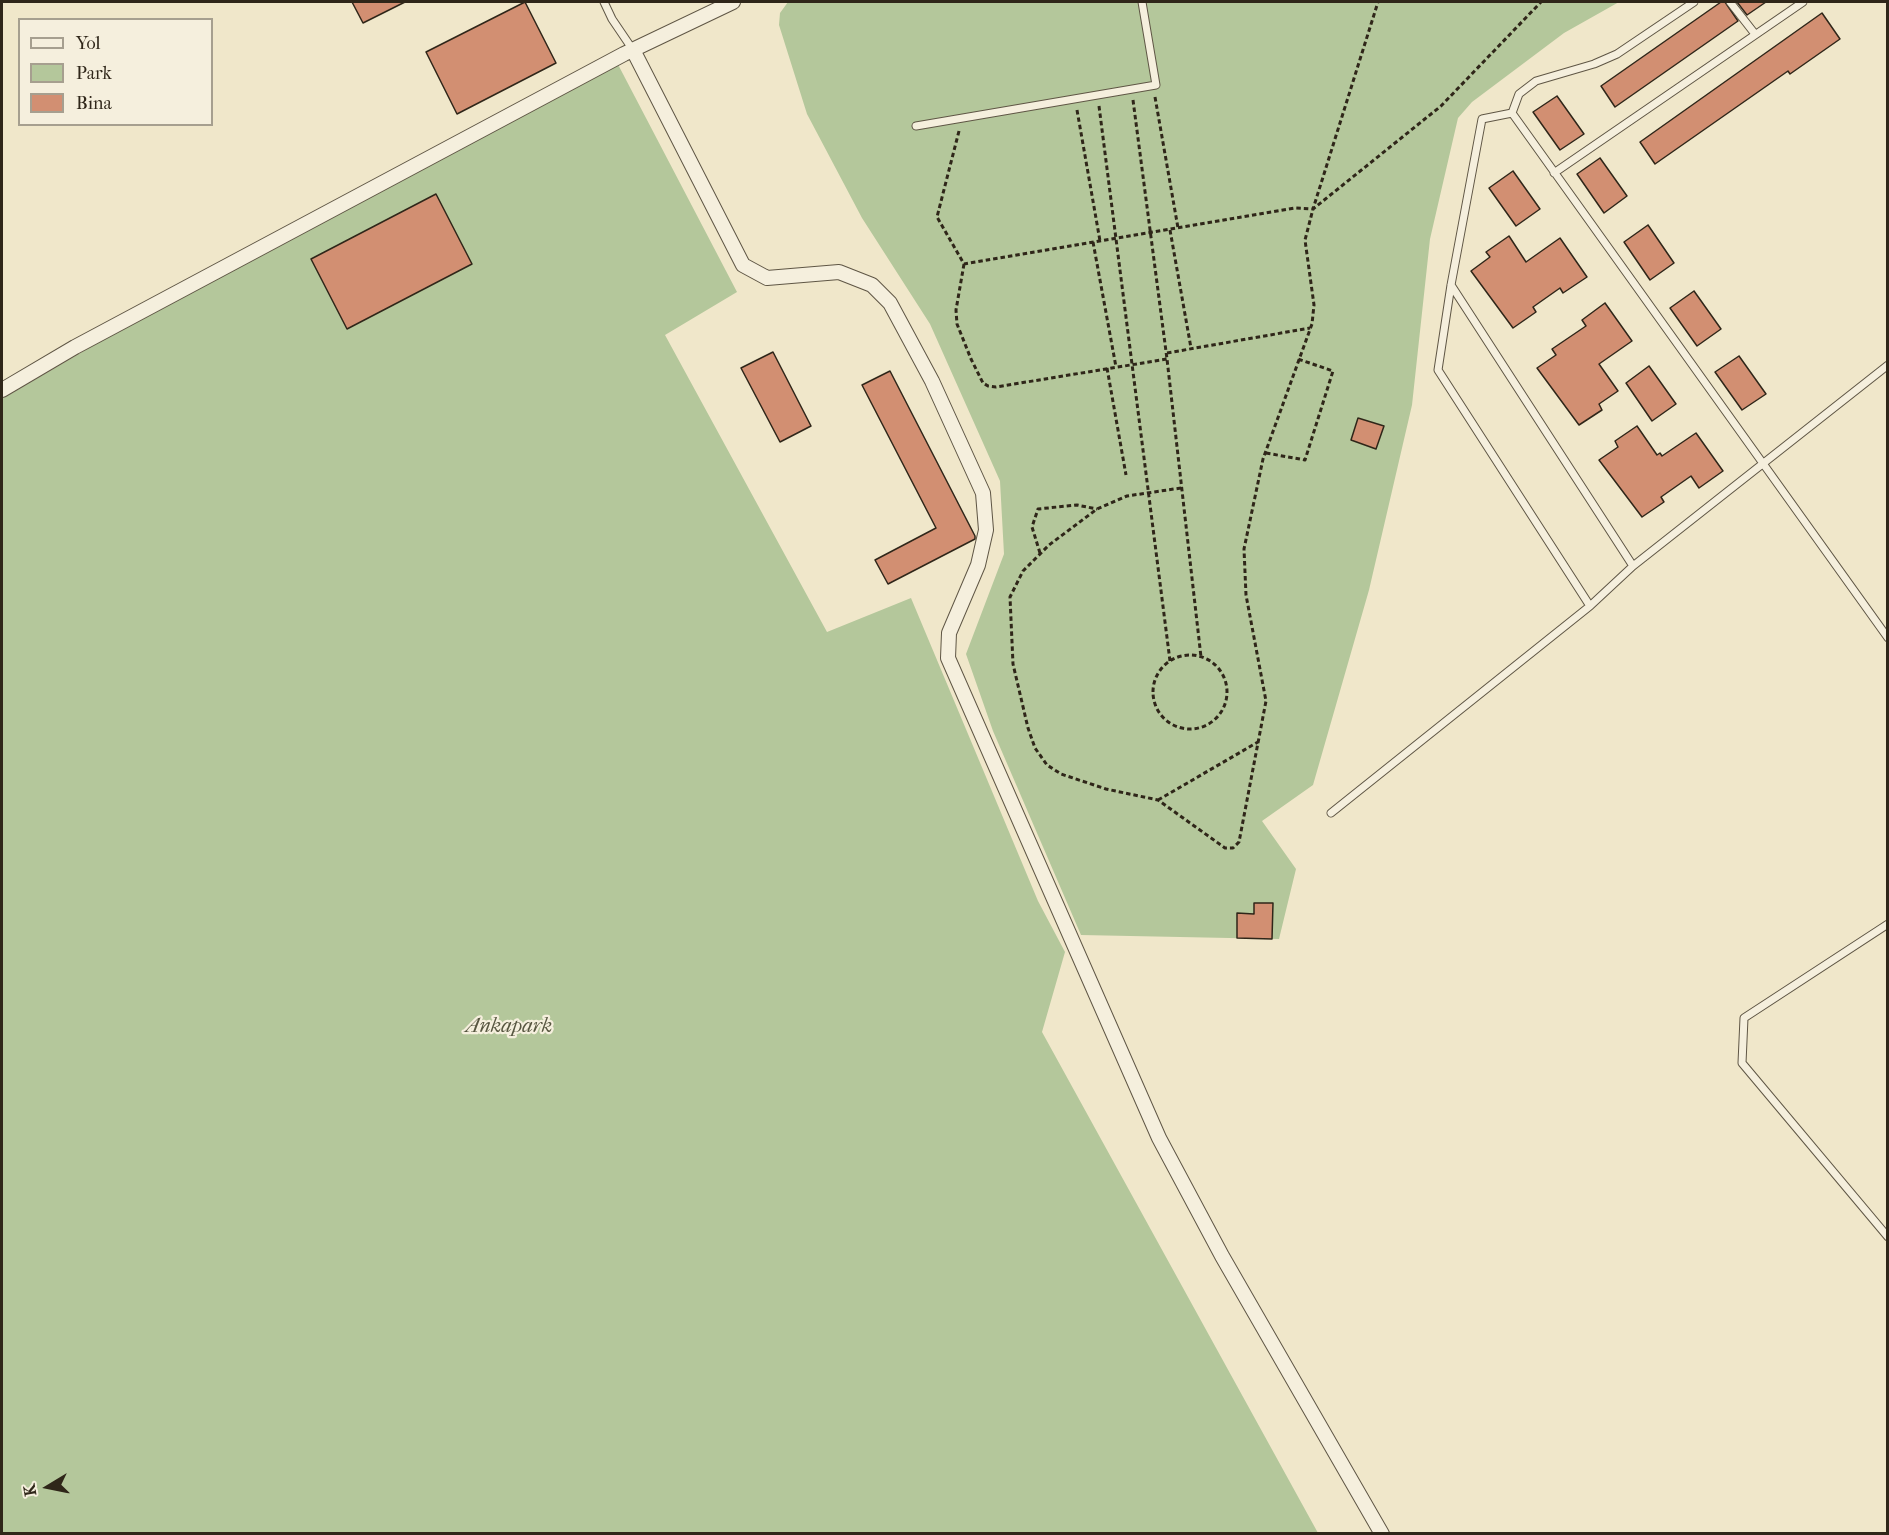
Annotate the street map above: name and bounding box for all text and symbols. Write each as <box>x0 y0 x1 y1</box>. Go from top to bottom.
legend <box>18 18 213 126</box>
text: Yol <box>76 33 101 54</box>
text: Park <box>76 63 112 84</box>
text: Bina <box>76 93 112 114</box>
park label: Ankapark <box>466 1015 552 1039</box>
north arrow <box>18 1457 78 1517</box>
text: K <box>19 1483 40 1498</box>

